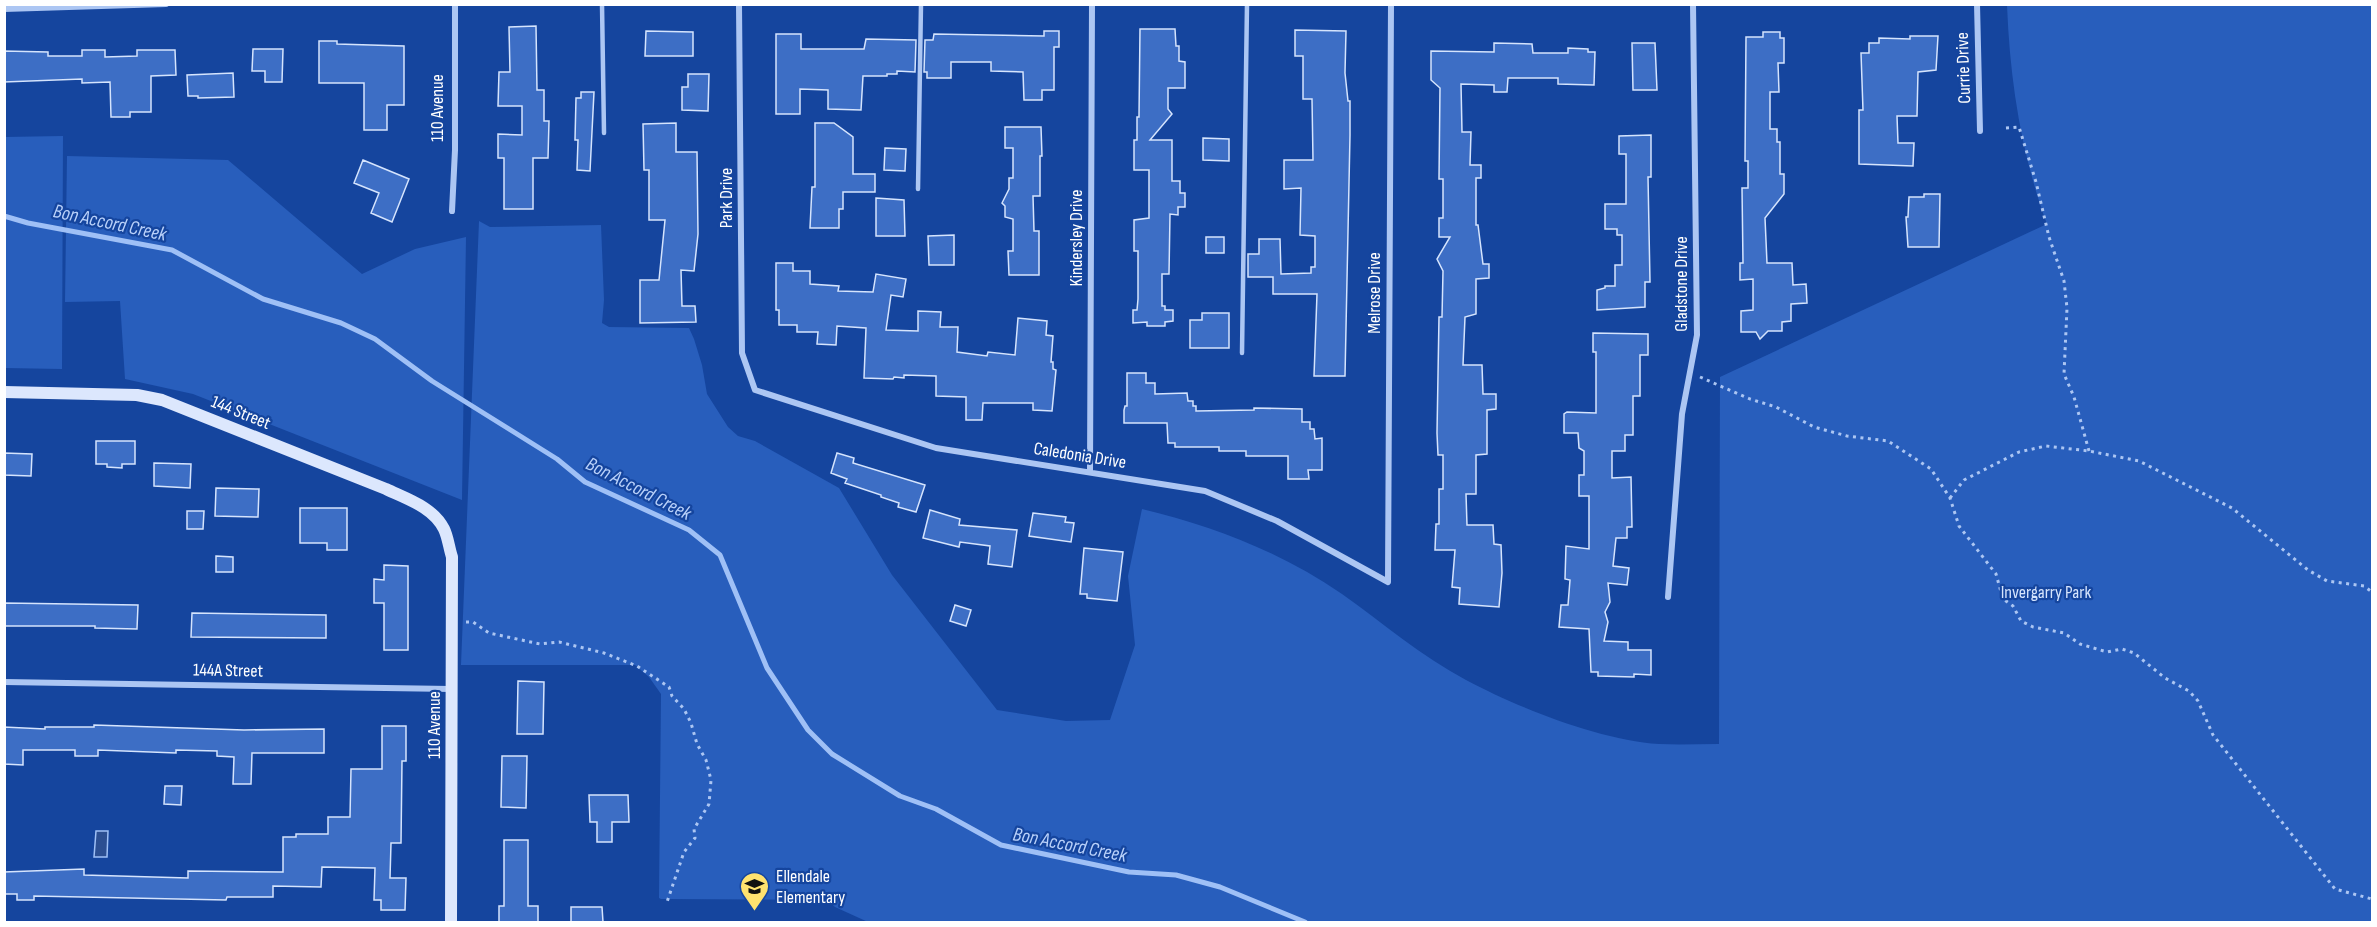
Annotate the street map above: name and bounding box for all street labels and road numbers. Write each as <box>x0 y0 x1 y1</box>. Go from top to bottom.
street label: Currie Drive <box>1952 32 1975 104</box>
street label: 110 Avenue <box>427 74 448 142</box>
street label: Park Drive <box>716 168 737 228</box>
street label: Kindersley Drive <box>1066 189 1087 287</box>
street label: Gladstone Drive <box>1671 236 1692 332</box>
street label: Melrose Drive <box>1364 252 1385 334</box>
street label: 144 Street <box>208 391 274 434</box>
street label: Caledonia Drive <box>1032 438 1128 473</box>
street label: 144A Street <box>193 659 264 682</box>
street label: 110 Avenue <box>424 691 445 759</box>

